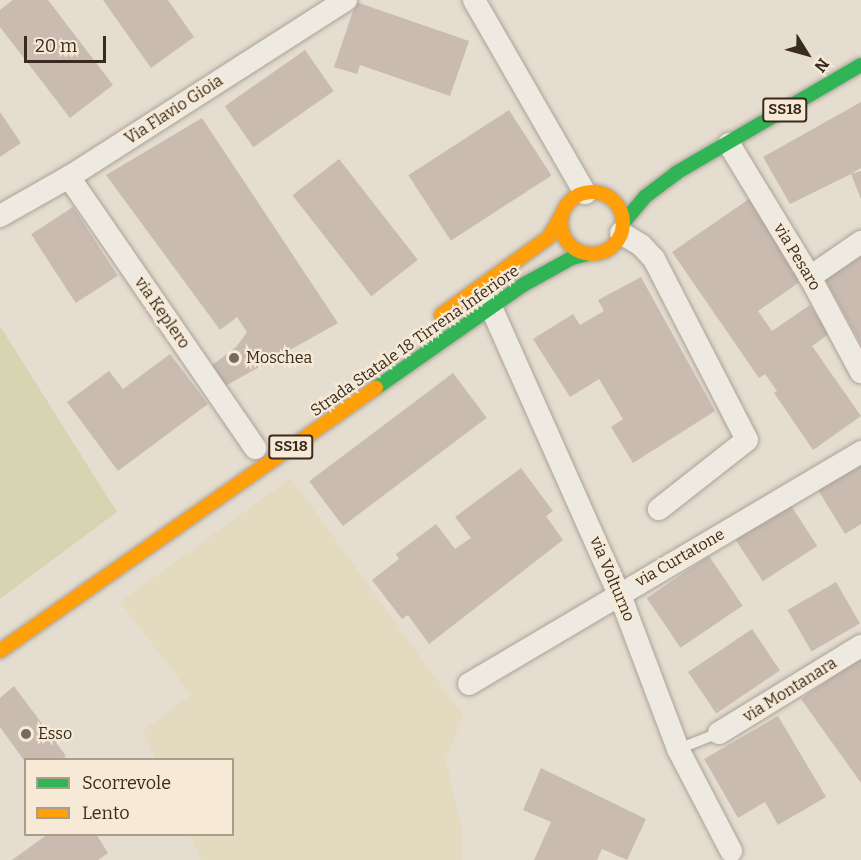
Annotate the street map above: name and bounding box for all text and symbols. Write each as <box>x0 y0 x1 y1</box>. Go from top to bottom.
scale bar <box>27 24 110 62</box>
north arrow <box>777 24 837 84</box>
text: 20 m <box>35 35 77 57</box>
text: N <box>810 54 833 76</box>
street label: Via Flavio Gioia <box>121 71 227 149</box>
road number: SS18 <box>761 98 809 122</box>
street label: via Pesaro <box>769 220 825 294</box>
street label: Strada Statale 18 Tirrena Inferiore <box>307 261 523 421</box>
street label: via Keplero <box>130 273 194 353</box>
place label: Moschea <box>246 348 312 368</box>
marker: Moschea <box>227 351 241 365</box>
road number: SS18 <box>267 435 315 459</box>
street label: via Curtatone <box>632 525 728 591</box>
street label: via Volturno <box>585 534 639 624</box>
street label: via Montanara <box>740 654 840 726</box>
place label: Esso <box>38 724 72 744</box>
marker: Esso <box>19 727 33 741</box>
legend <box>24 758 234 836</box>
text: Scorrevole <box>82 772 171 794</box>
text: Lento <box>82 802 130 824</box>

